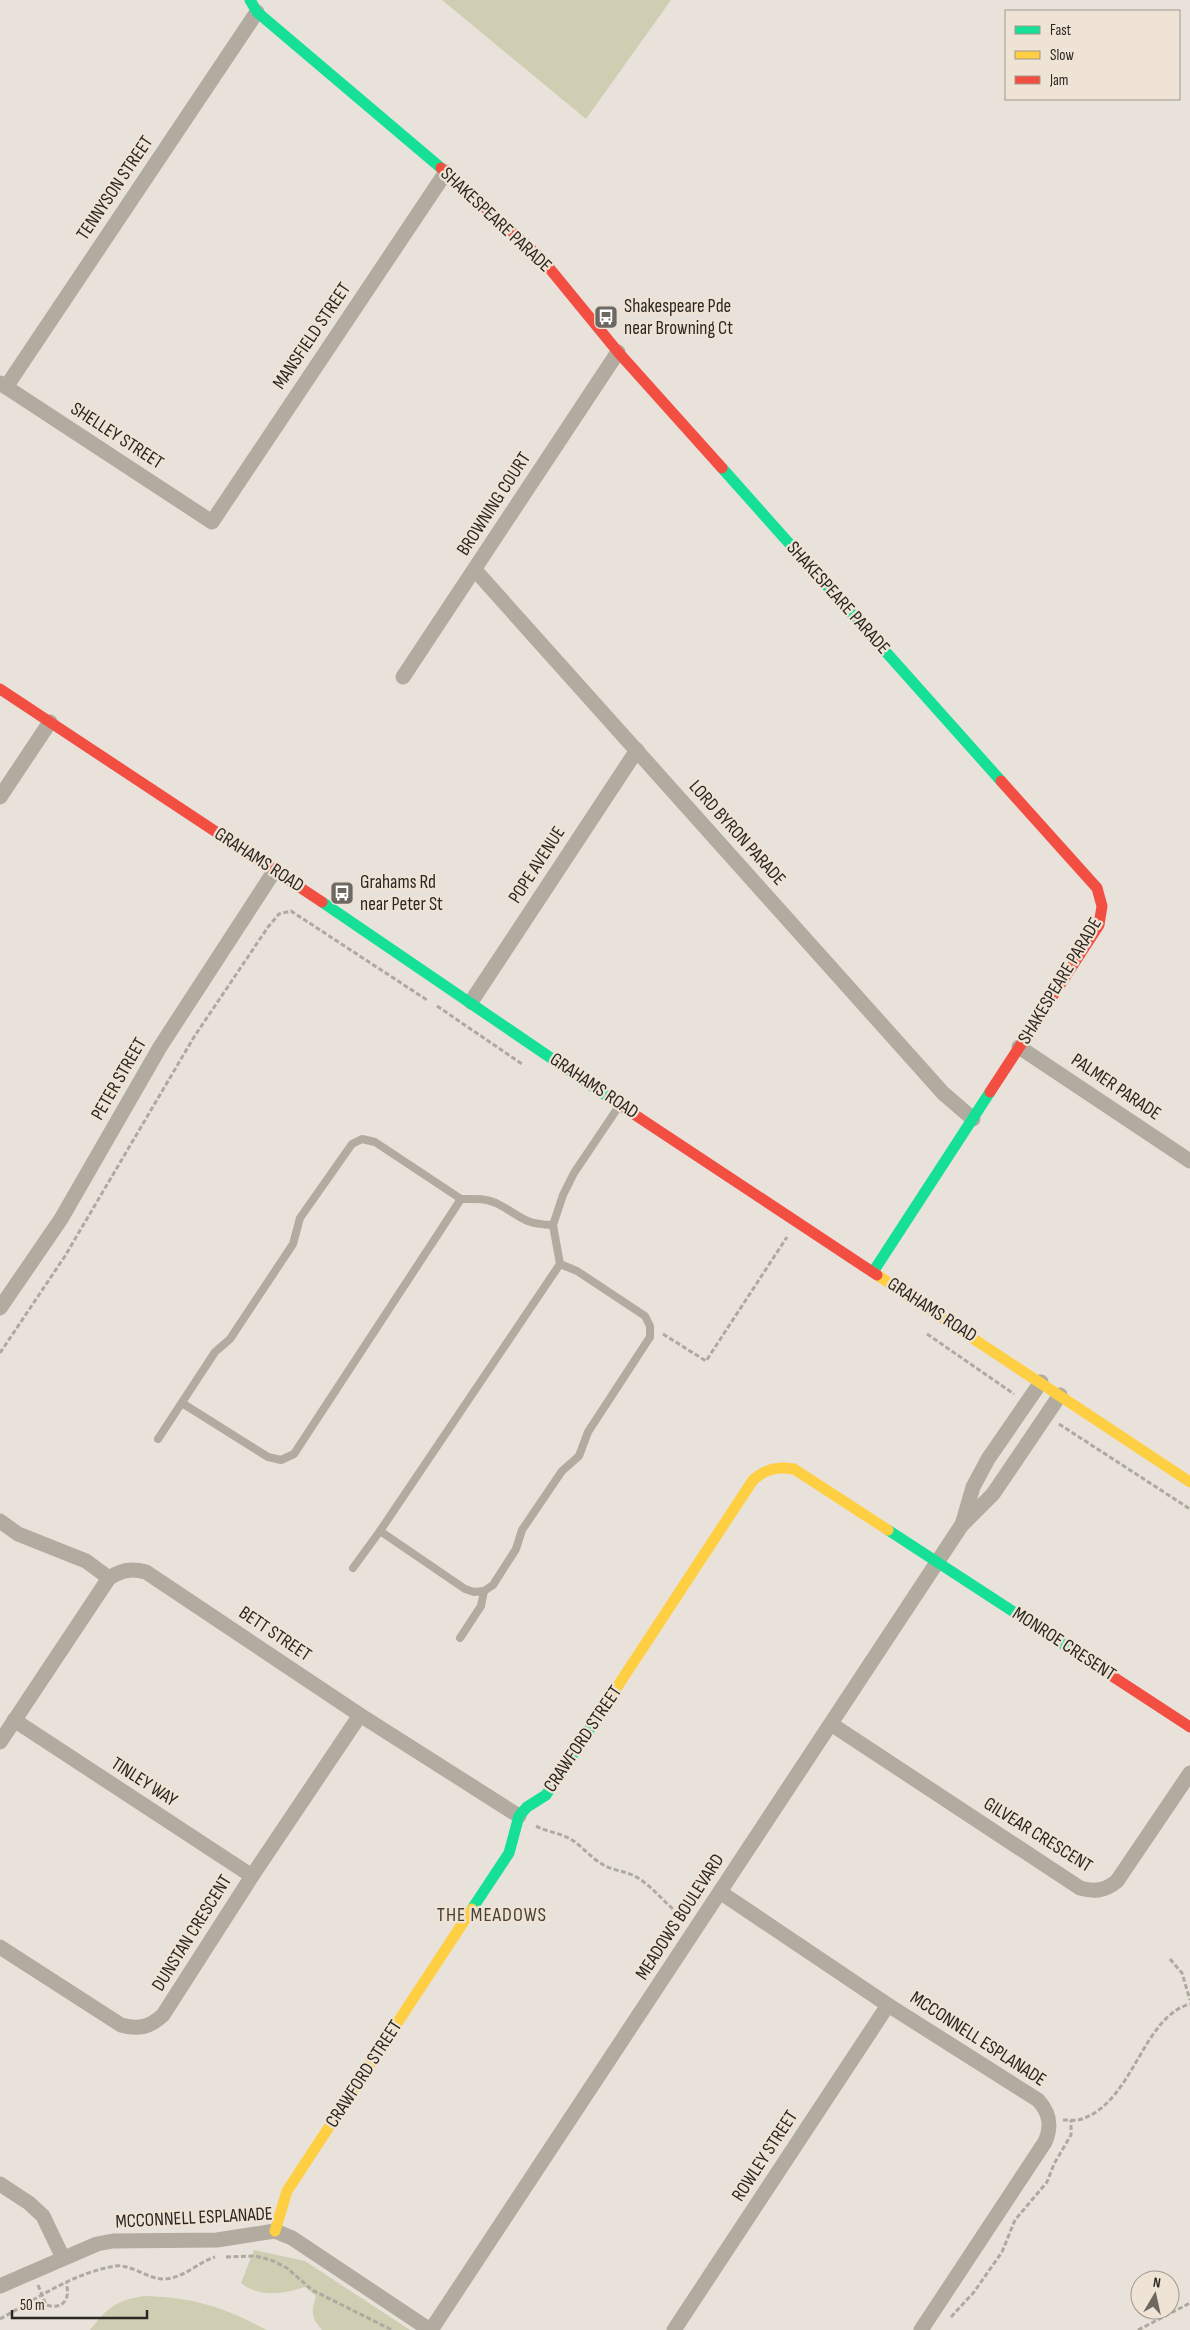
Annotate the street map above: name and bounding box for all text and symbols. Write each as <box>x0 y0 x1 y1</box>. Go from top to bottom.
legend <box>1005 10 1180 100</box>
text: Fast <box>1050 21 1072 40</box>
text: Slow <box>1050 46 1074 65</box>
text: Jam <box>1049 71 1068 90</box>
street label: TENNYSON STREET <box>72 131 158 244</box>
street label: SHAKESPEARE PARADE <box>436 163 556 277</box>
street label: MANSFIELD STREET <box>268 278 356 394</box>
place label: Shakespeare Pde near Browning Ct <box>624 295 733 340</box>
bus stop icon: Shakespeare Pde near Browning Ct <box>593 304 619 330</box>
street label: SHELLEY STREET <box>66 397 168 475</box>
street label: BROWNING COURT <box>452 448 536 560</box>
street label: SHAKESPEARE PARADE <box>781 537 895 659</box>
street label: LORD BYRON PARADE <box>684 776 790 890</box>
street label: POPE AVENUE <box>504 822 570 908</box>
street label: GRAHAMS ROAD <box>210 823 308 897</box>
place label: Grahams Rd near Peter St <box>360 871 443 916</box>
bus stop icon: Grahams Rd near Peter St <box>329 880 355 906</box>
street label: SHAKESPEARE PARADE <box>1013 914 1107 1048</box>
street label: PETER STREET <box>86 1034 152 1124</box>
street label: GRAHAMS ROAD <box>545 1048 643 1124</box>
street label: PALMER PARADE <box>1067 1049 1165 1125</box>
street label: GRAHAMS ROAD <box>883 1273 981 1347</box>
street label: BETT STREET <box>234 1601 316 1667</box>
street label: MONROE CRESENT <box>1008 1602 1120 1686</box>
street label: CRAWFORD STREET <box>539 1681 627 1797</box>
street label: TINLEY WAY <box>107 1752 181 1812</box>
street label: GILVEAR CRESCENT <box>979 1792 1097 1878</box>
street label: MEADOWS BOULEVARD <box>631 1850 729 1984</box>
street label: DUNSTAN CRESCENT <box>147 1870 237 1995</box>
district label: THE MEADOWS <box>437 1903 547 1927</box>
street label: MCCONNELL ESPLANADE <box>906 1986 1050 2092</box>
street label: CRAWFORD STREET <box>321 2016 407 2132</box>
street label: ROWLEY STREET <box>727 2106 803 2206</box>
street label: MCCONNELL ESPLANADE <box>115 2202 273 2234</box>
north arrow <box>1130 2270 1180 2320</box>
text: N <box>1152 2274 1162 2292</box>
scale bar <box>12 2288 148 2320</box>
text: 50 m <box>20 2296 45 2315</box>

